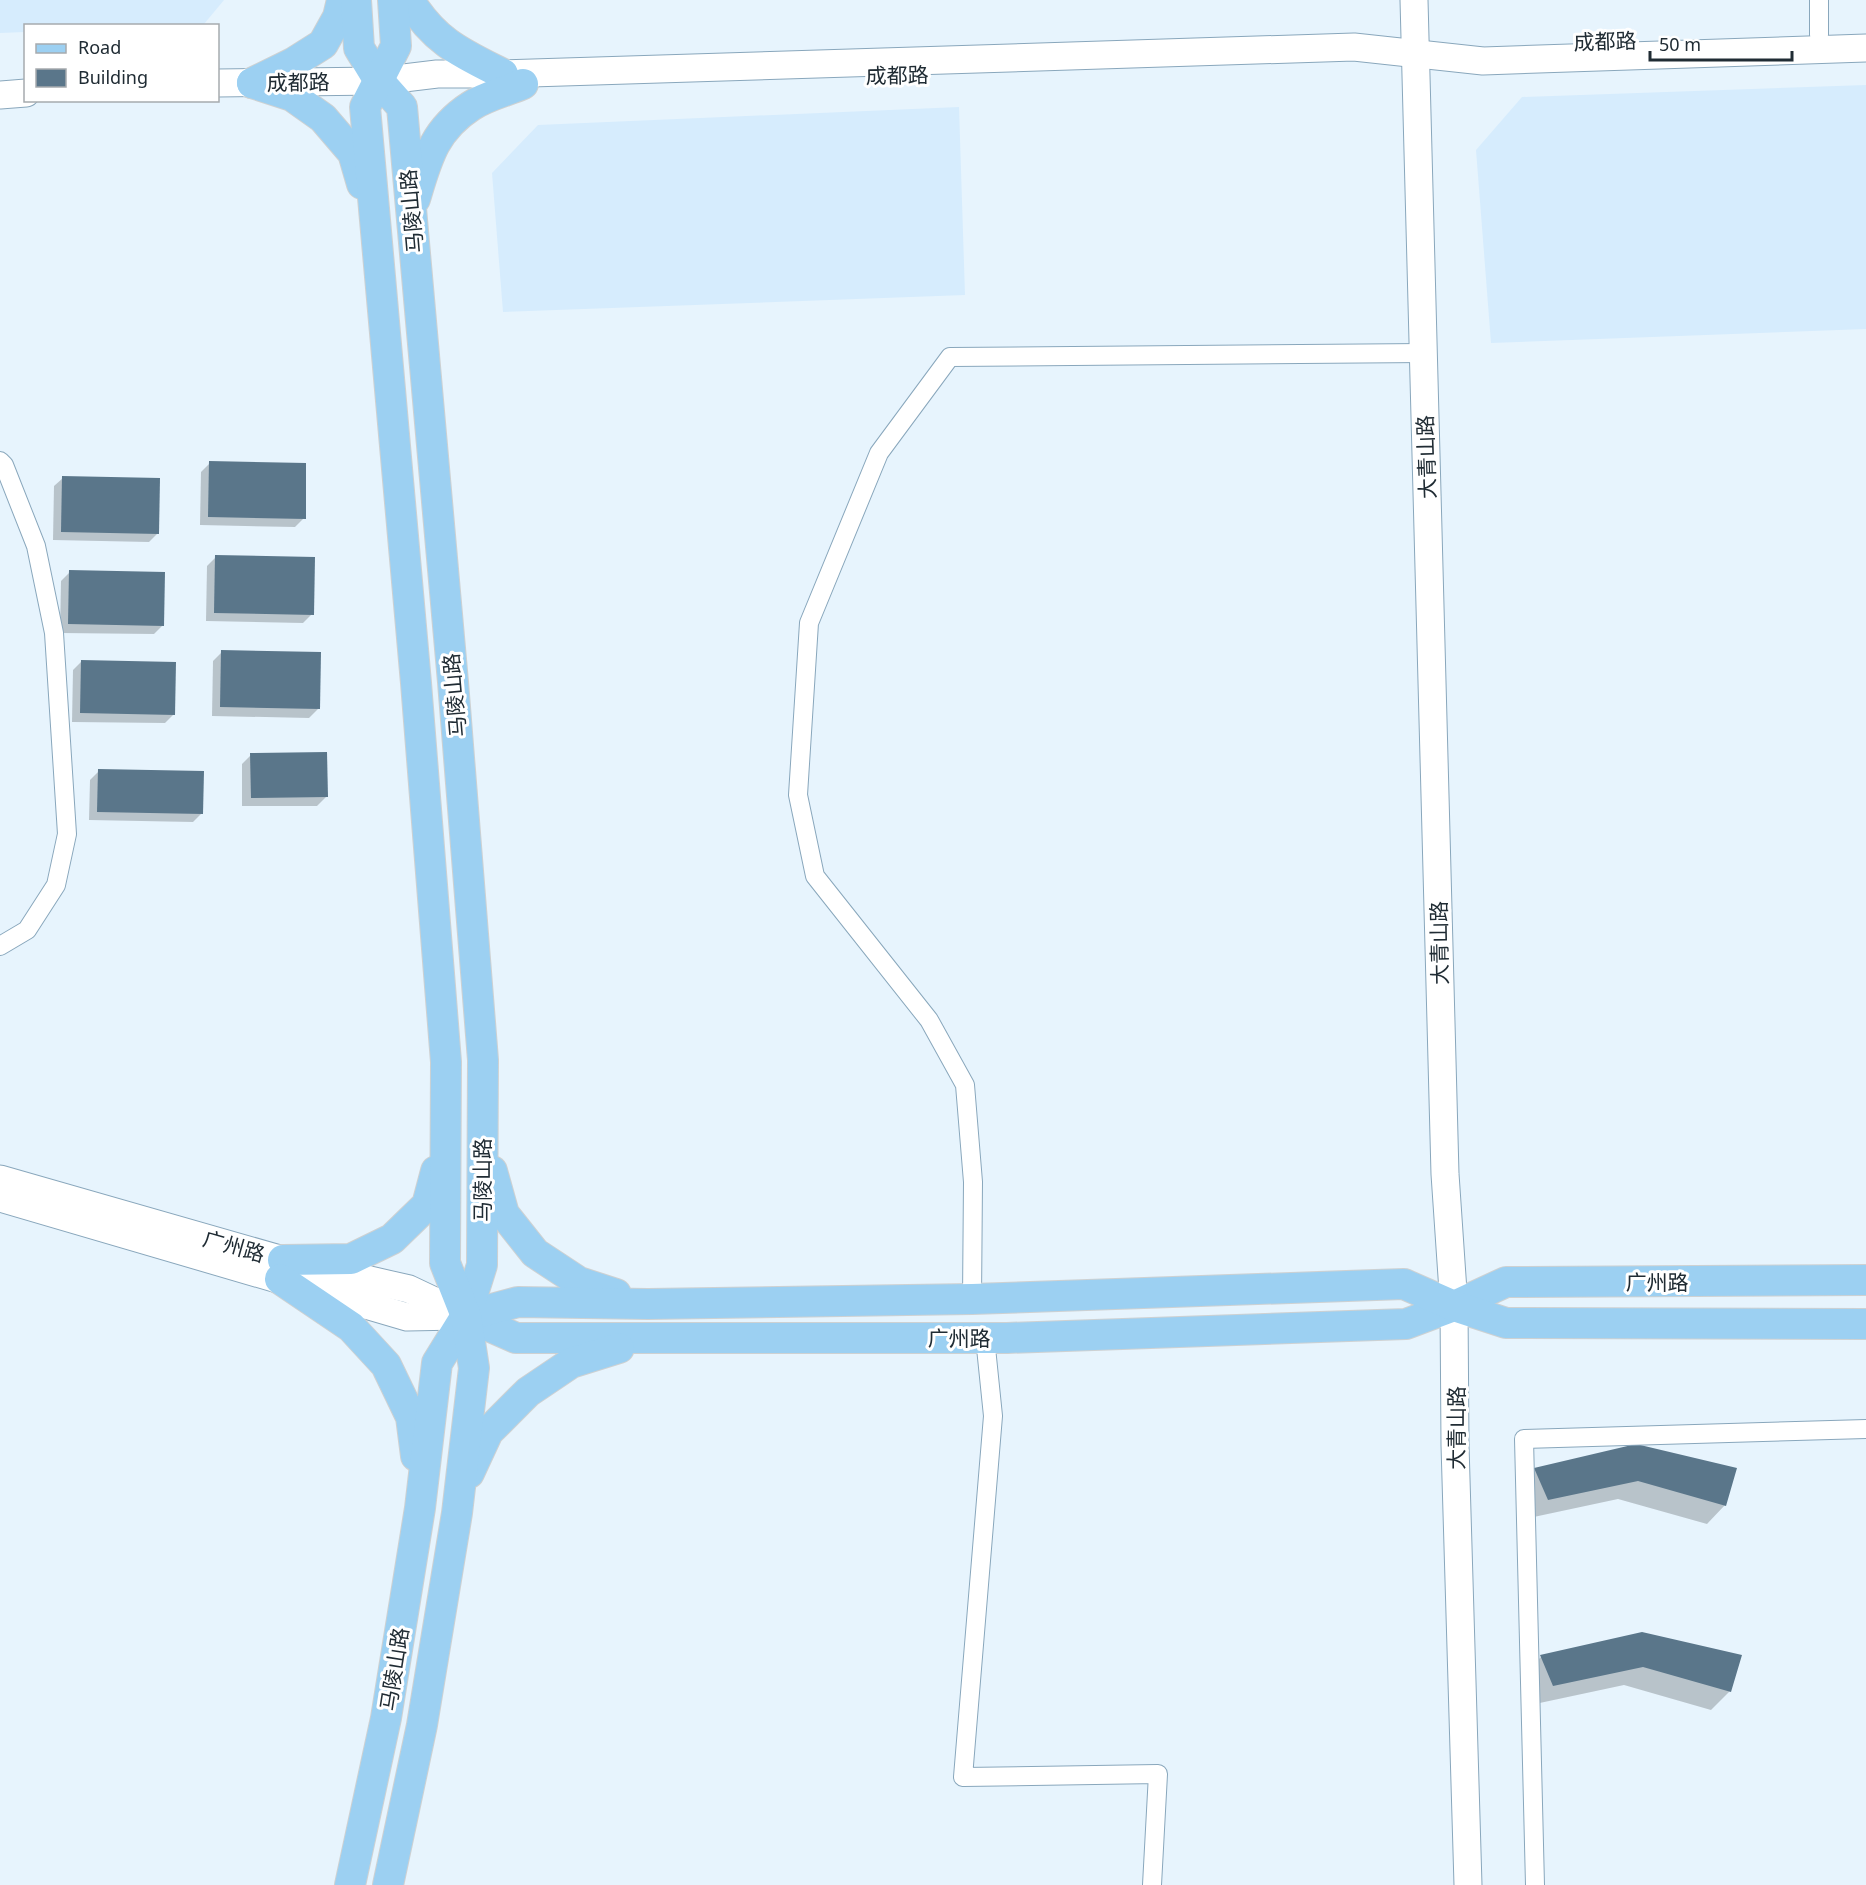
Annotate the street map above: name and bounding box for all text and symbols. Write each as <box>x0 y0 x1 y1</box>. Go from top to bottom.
legend <box>24 24 219 102</box>
scale bar <box>1650 24 1792 62</box>
street label: 成都路 <box>1573 26 1637 56</box>
text: 50 m <box>1659 32 1701 56</box>
text: Road <box>78 35 121 59</box>
street label: 成都路 <box>865 60 929 90</box>
text: Building <box>78 65 148 89</box>
street label: 成都路 <box>266 67 330 97</box>
street label: 马陵山路 <box>393 168 429 254</box>
street label: 大青山路 <box>1411 415 1441 499</box>
street label: 马陵山路 <box>436 652 472 738</box>
street label: 大青山路 <box>1424 901 1454 985</box>
street label: 马陵山路 <box>468 1138 496 1222</box>
street label: 广州路 <box>200 1224 268 1268</box>
street label: 广州路 <box>1626 1268 1689 1296</box>
street label: 广州路 <box>928 1324 991 1352</box>
street label: 大青山路 <box>1442 1386 1470 1470</box>
street label: 马陵山路 <box>374 1625 414 1713</box>

